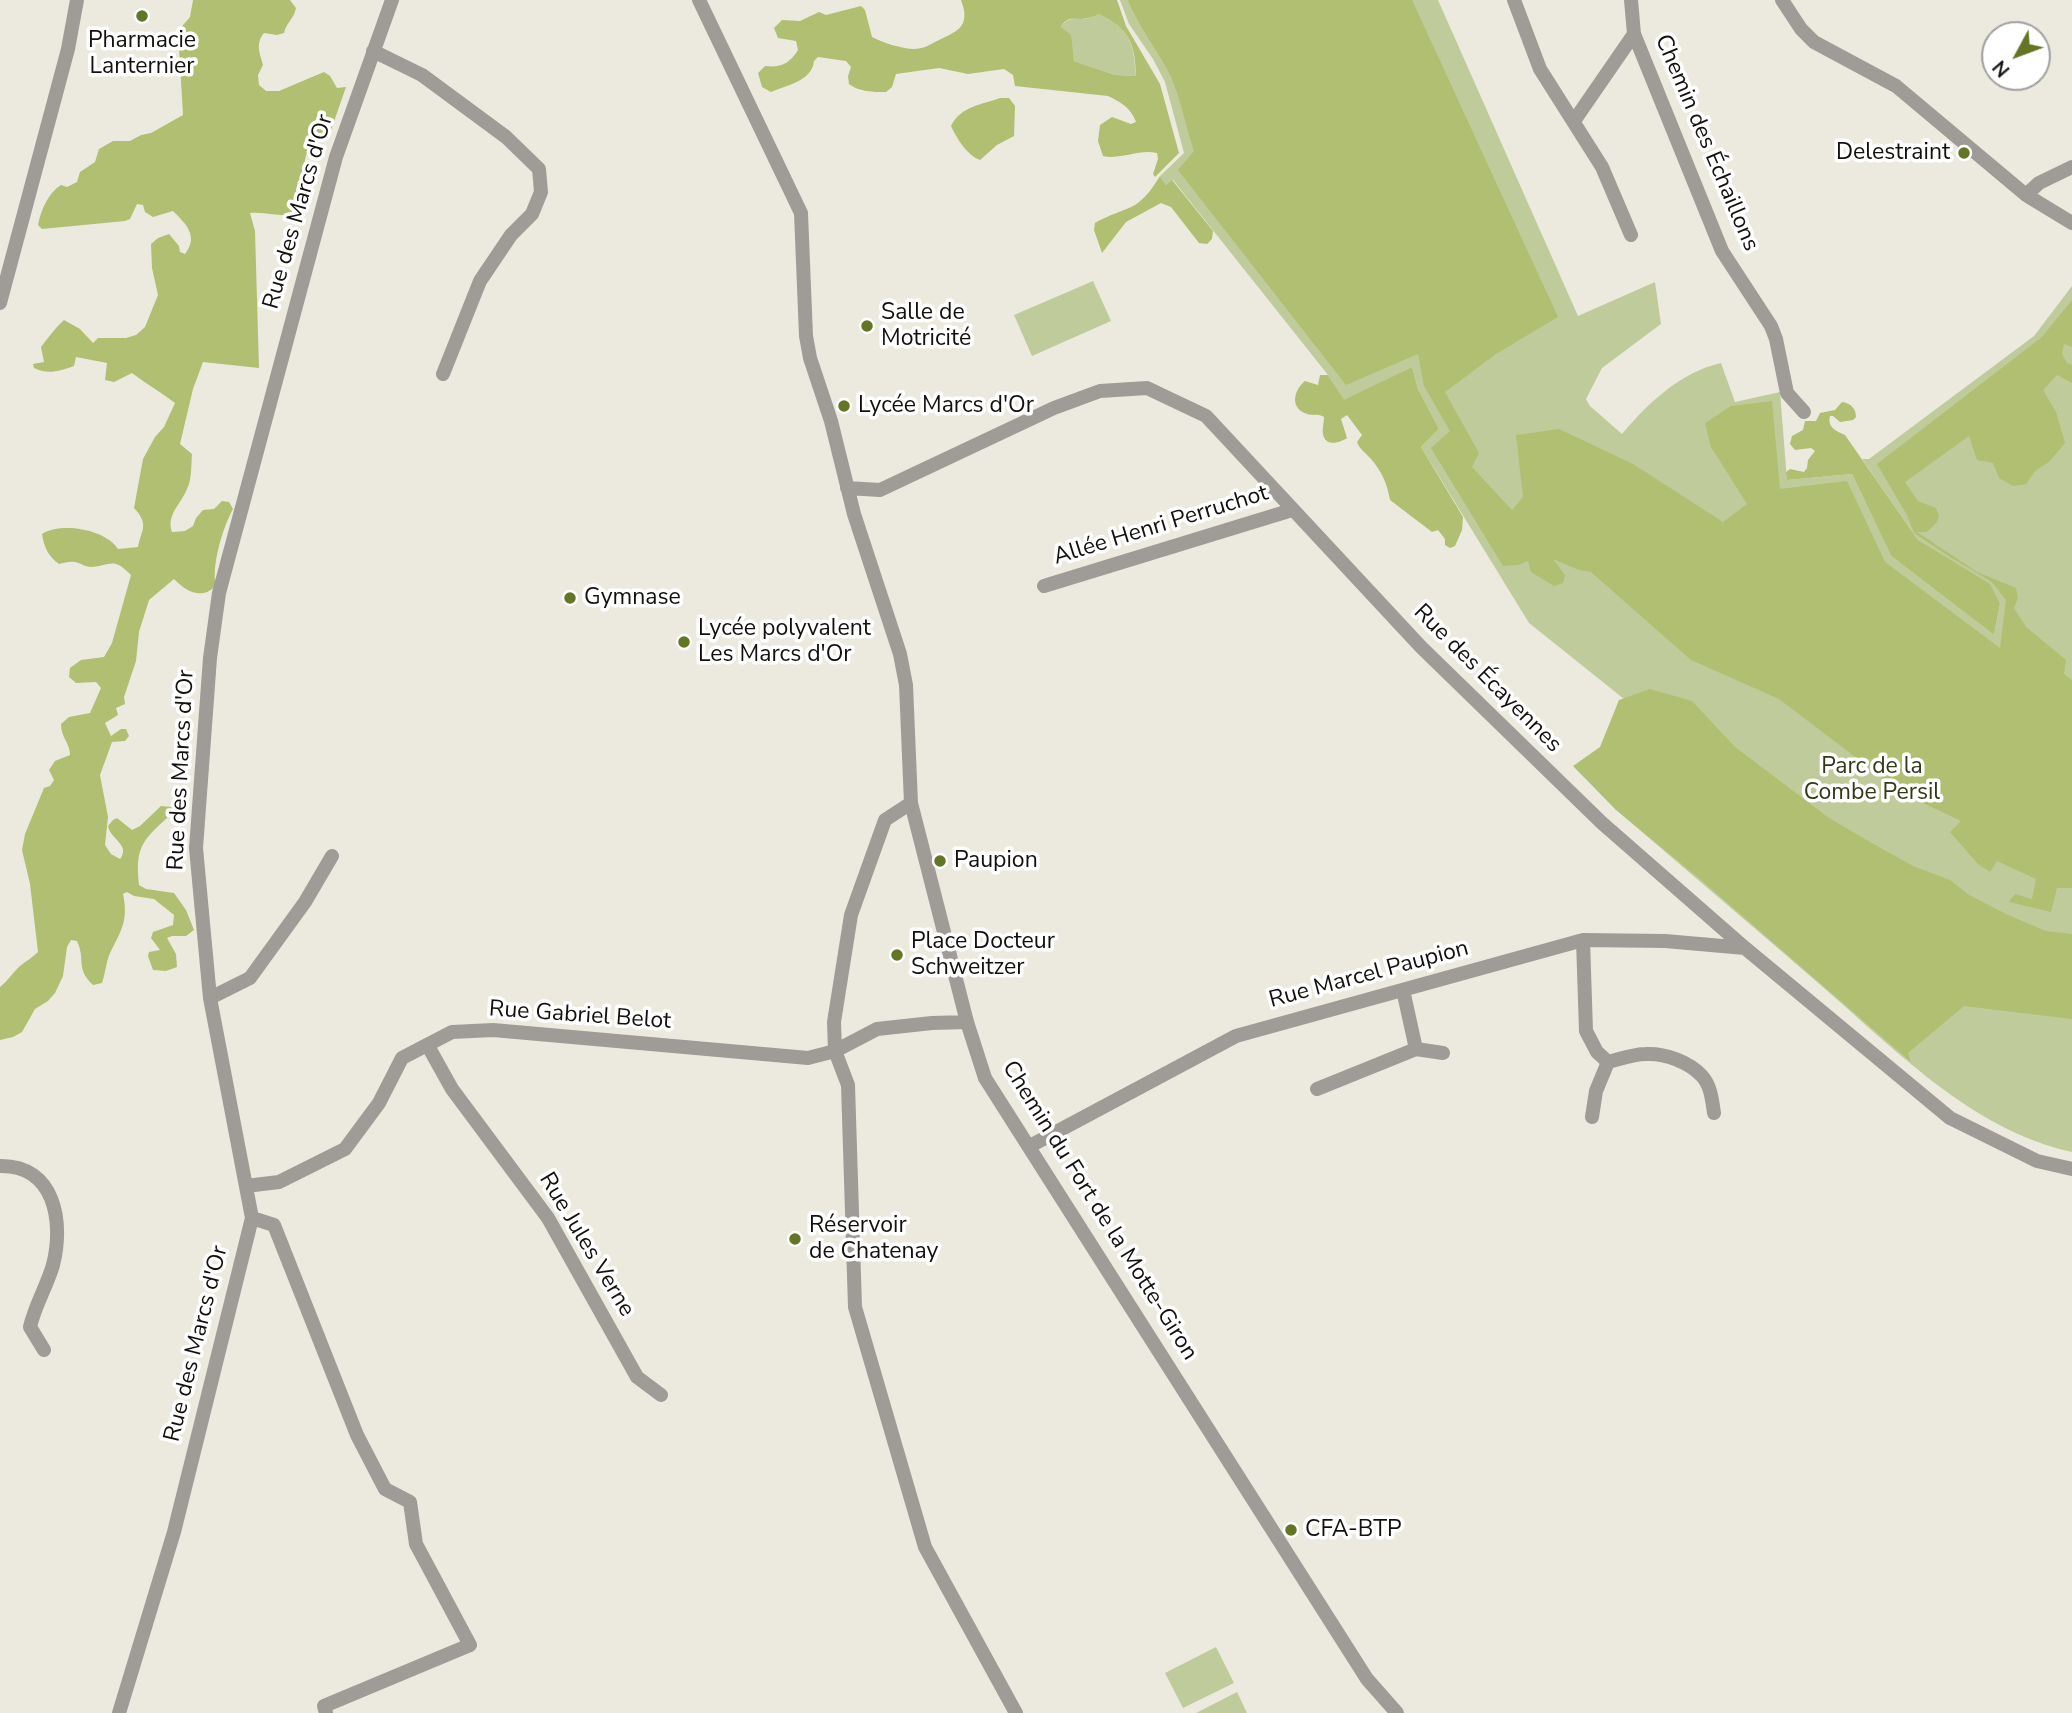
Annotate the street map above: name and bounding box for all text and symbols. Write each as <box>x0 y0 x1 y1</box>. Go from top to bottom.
marker: Pharmacie Lanternier <box>134 8 150 24</box>
north arrow <box>1981 21 2051 91</box>
place label: Pharmacie Lanternier <box>88 27 196 81</box>
street label: Chemin des Échaillons <box>1648 31 1764 255</box>
text: N <box>1987 55 2016 82</box>
street label: Rue des Marcs d'Or <box>258 112 340 312</box>
place label: Delestraint <box>1836 139 1950 167</box>
marker: Delestraint <box>1956 145 1972 161</box>
place label: Salle de Motricité <box>881 299 971 353</box>
marker: Salle de Motricité <box>859 318 875 334</box>
place label: Lycée Marcs d'Or <box>858 392 1034 420</box>
marker: Lycée Marcs d'Or <box>836 398 852 414</box>
street label: Allée Henri Perruchot <box>1050 480 1272 572</box>
place label: Gymnase <box>584 584 681 612</box>
marker: Gymnase <box>562 590 578 606</box>
street label: Rue des Écayennes <box>1407 599 1567 759</box>
place label: Lycée polyvalent Les Marcs d'Or <box>698 615 871 669</box>
marker: Lycée polyvalent Les Marcs d'Or <box>676 634 692 650</box>
street label: Rue des Marcs d'Or <box>163 669 201 871</box>
park label: Parc de la Combe Persil <box>1804 753 1940 807</box>
place label: Paupion <box>954 847 1038 875</box>
marker: Paupion <box>932 853 948 869</box>
place label: Place Docteur Schweitzer <box>911 928 1055 982</box>
street label: Rue Marcel Paupion <box>1266 935 1472 1015</box>
marker: Place Docteur Schweitzer <box>889 947 905 963</box>
street label: Rue Gabriel Belot <box>488 996 672 1036</box>
street label: Chemin du Fort de la Motte-Giron <box>995 1056 1203 1366</box>
street label: Rue Jules Verne <box>532 1168 640 1322</box>
place label: Réservoir de Chatenay <box>809 1212 938 1266</box>
marker: Réservoir de Chatenay <box>787 1231 803 1247</box>
street label: Rue des Marcs d'Or <box>159 1243 235 1445</box>
place label: CFA-BTP <box>1305 1516 1402 1544</box>
marker: CFA-BTP <box>1283 1522 1299 1538</box>

